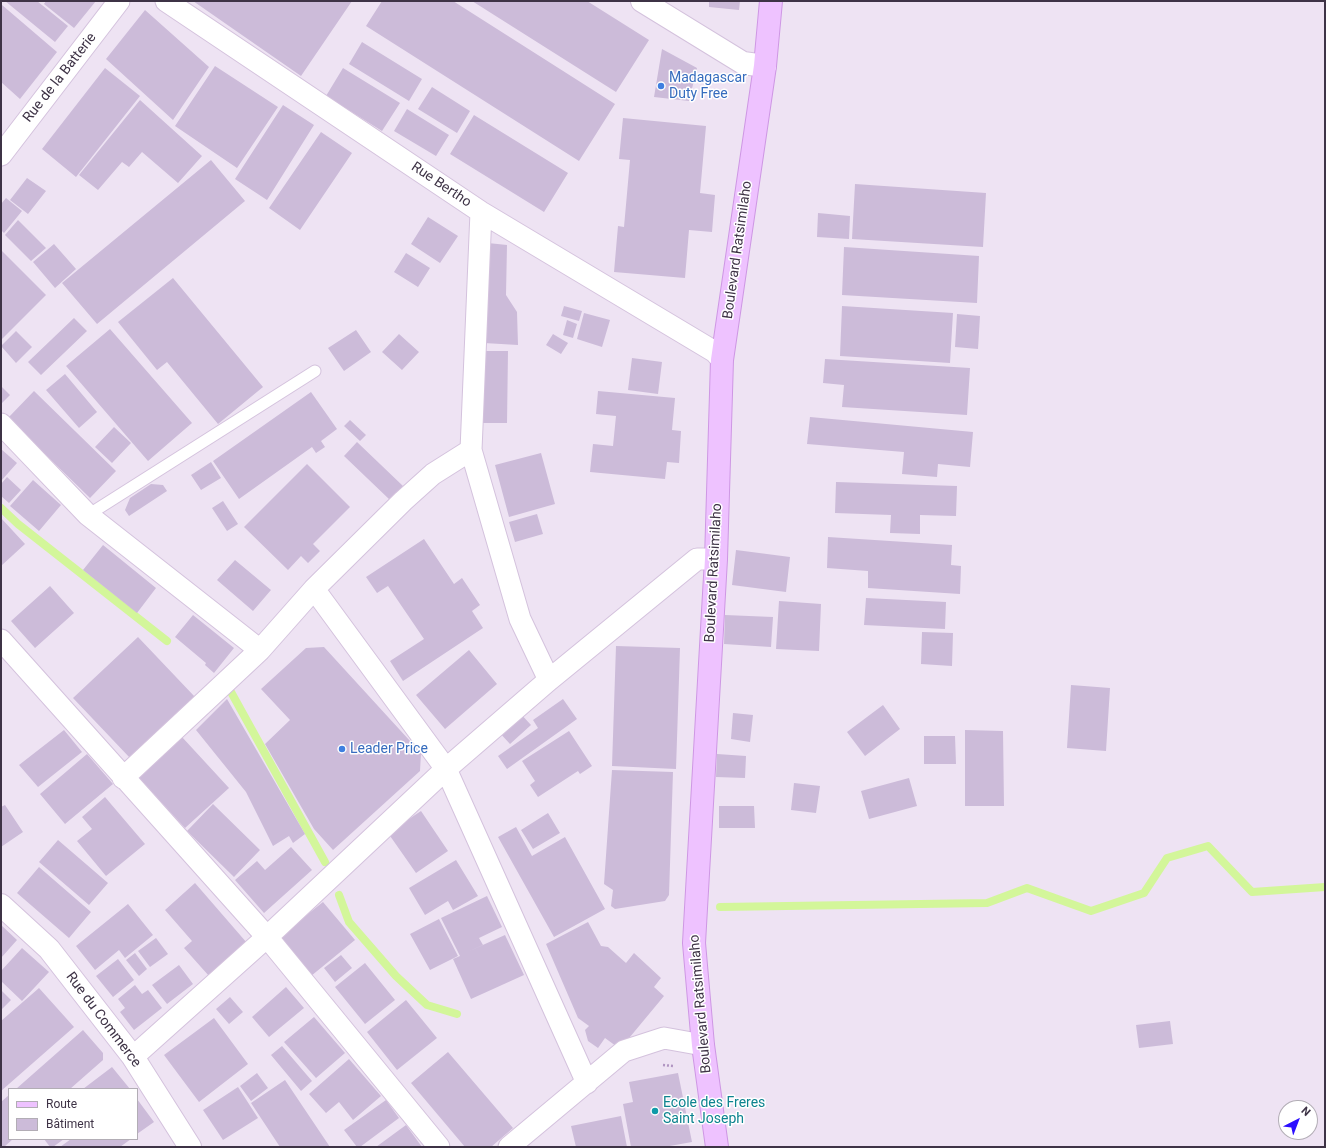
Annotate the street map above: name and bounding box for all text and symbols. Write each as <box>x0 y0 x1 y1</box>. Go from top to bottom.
street label: Rue de la Batterie <box>20 30 100 126</box>
place label: Madagascar Duty Free <box>669 70 747 102</box>
marker: Madagascar Duty Free <box>656 81 666 91</box>
street label: Rue Bertho <box>408 159 474 211</box>
street label: Boulevard Ratsimilaho <box>720 180 756 320</box>
street label: Boulevard Ratsimilaho <box>702 503 726 643</box>
place label: Leader Price <box>350 741 428 757</box>
marker: Leader Price <box>337 744 347 754</box>
street label: Boulevard Ratsimilaho <box>687 934 715 1074</box>
street label: Rue du Commerce <box>62 969 144 1071</box>
legend <box>8 1088 138 1140</box>
place label: Ecole des Freres Saint Joseph <box>663 1095 765 1128</box>
text: Route <box>46 1097 77 1111</box>
north arrow <box>1278 1100 1318 1140</box>
text: N <box>1298 1104 1313 1119</box>
marker: Ecole des Freres Saint Joseph <box>650 1106 660 1116</box>
text: Bâtiment <box>46 1117 94 1131</box>

